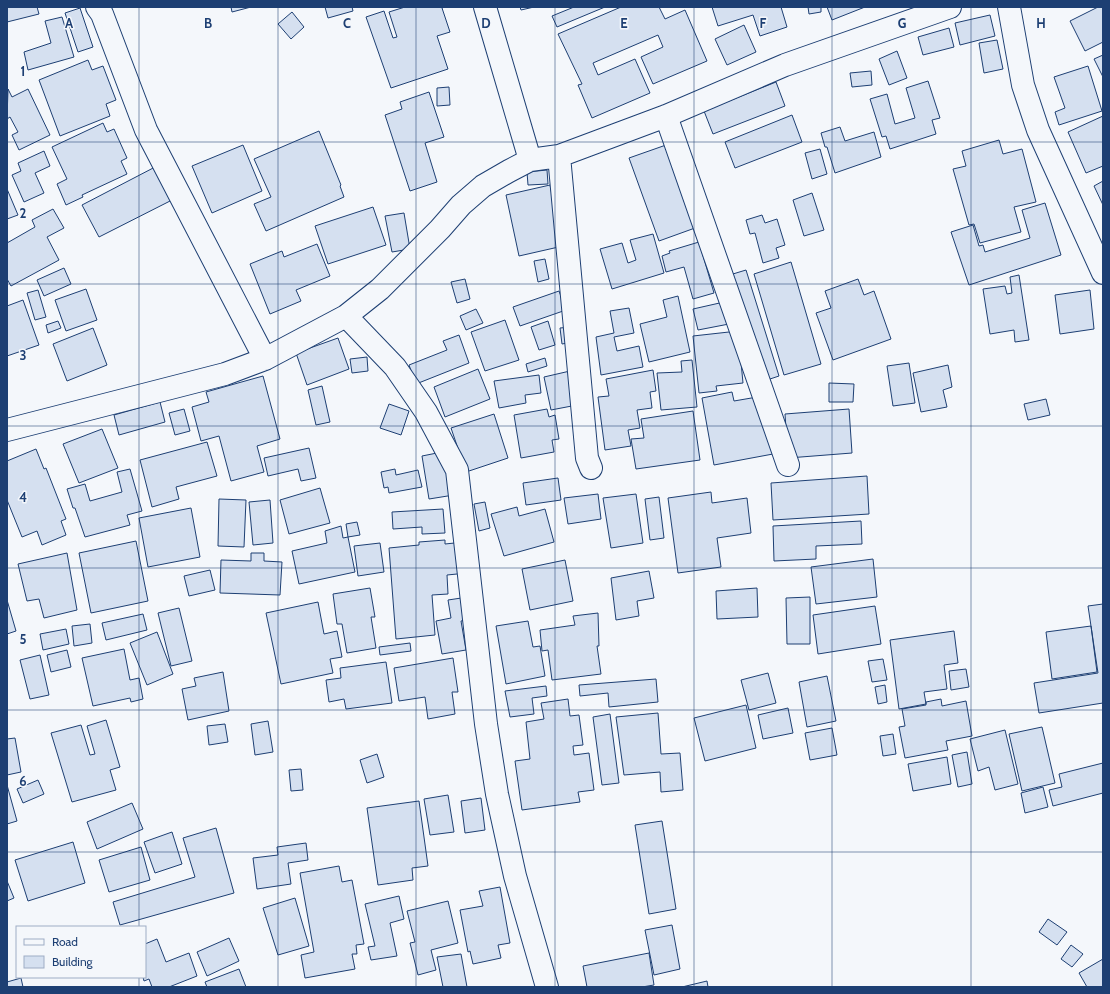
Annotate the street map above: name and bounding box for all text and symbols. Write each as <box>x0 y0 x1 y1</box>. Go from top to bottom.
text: A <box>65 15 74 31</box>
text: B <box>204 15 212 31</box>
text: C <box>343 15 351 31</box>
text: D <box>481 15 491 31</box>
text: E <box>620 15 628 31</box>
text: F <box>760 15 767 31</box>
text: G <box>898 15 907 31</box>
text: H <box>1036 15 1046 31</box>
text: 1 <box>21 63 25 79</box>
text: 2 <box>20 205 27 221</box>
text: 3 <box>19 347 27 363</box>
text: 4 <box>19 489 27 505</box>
text: 5 <box>20 631 27 647</box>
text: 6 <box>19 773 27 789</box>
legend <box>16 926 146 978</box>
text: Road <box>52 934 78 949</box>
text: Building <box>52 954 94 969</box>

